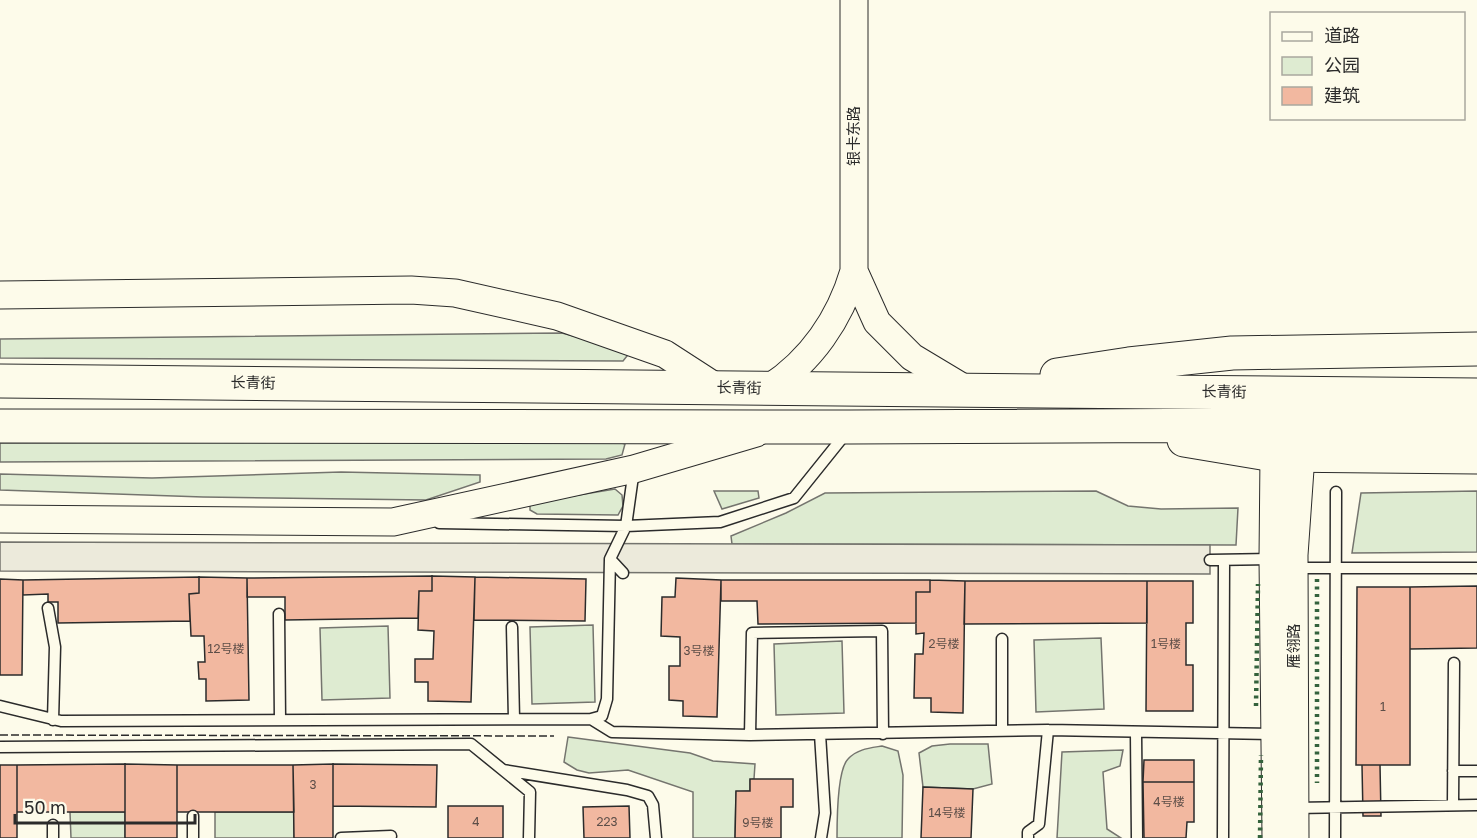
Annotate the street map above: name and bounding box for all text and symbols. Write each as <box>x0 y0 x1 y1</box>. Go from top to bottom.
legend <box>1270 12 1465 120</box>
text: 道路 <box>1324 24 1360 46</box>
text: 公园 <box>1324 54 1360 76</box>
text: 建筑 <box>1324 84 1360 106</box>
street label: 银卡东路 <box>844 106 862 166</box>
street label: 长青街 <box>230 373 276 391</box>
street label: 长青街 <box>716 378 762 396</box>
street label: 长青街 <box>1201 382 1247 400</box>
street label: 雁翎路 <box>1284 623 1302 669</box>
house number: 2号楼 <box>929 636 959 651</box>
house number: 1号楼 <box>1151 636 1181 651</box>
house number: 12号楼 <box>208 641 244 656</box>
house number: 3号楼 <box>683 643 715 658</box>
house number: 1 <box>1380 699 1386 714</box>
house number: 3 <box>309 777 317 792</box>
scale bar <box>15 787 195 825</box>
house number: 4号楼 <box>1153 794 1185 809</box>
text: 50 m <box>24 796 66 818</box>
house number: 14号楼 <box>928 805 966 820</box>
house number: 4 <box>472 814 480 829</box>
house number: 223 <box>597 814 617 829</box>
house number: 9号楼 <box>742 815 774 830</box>

